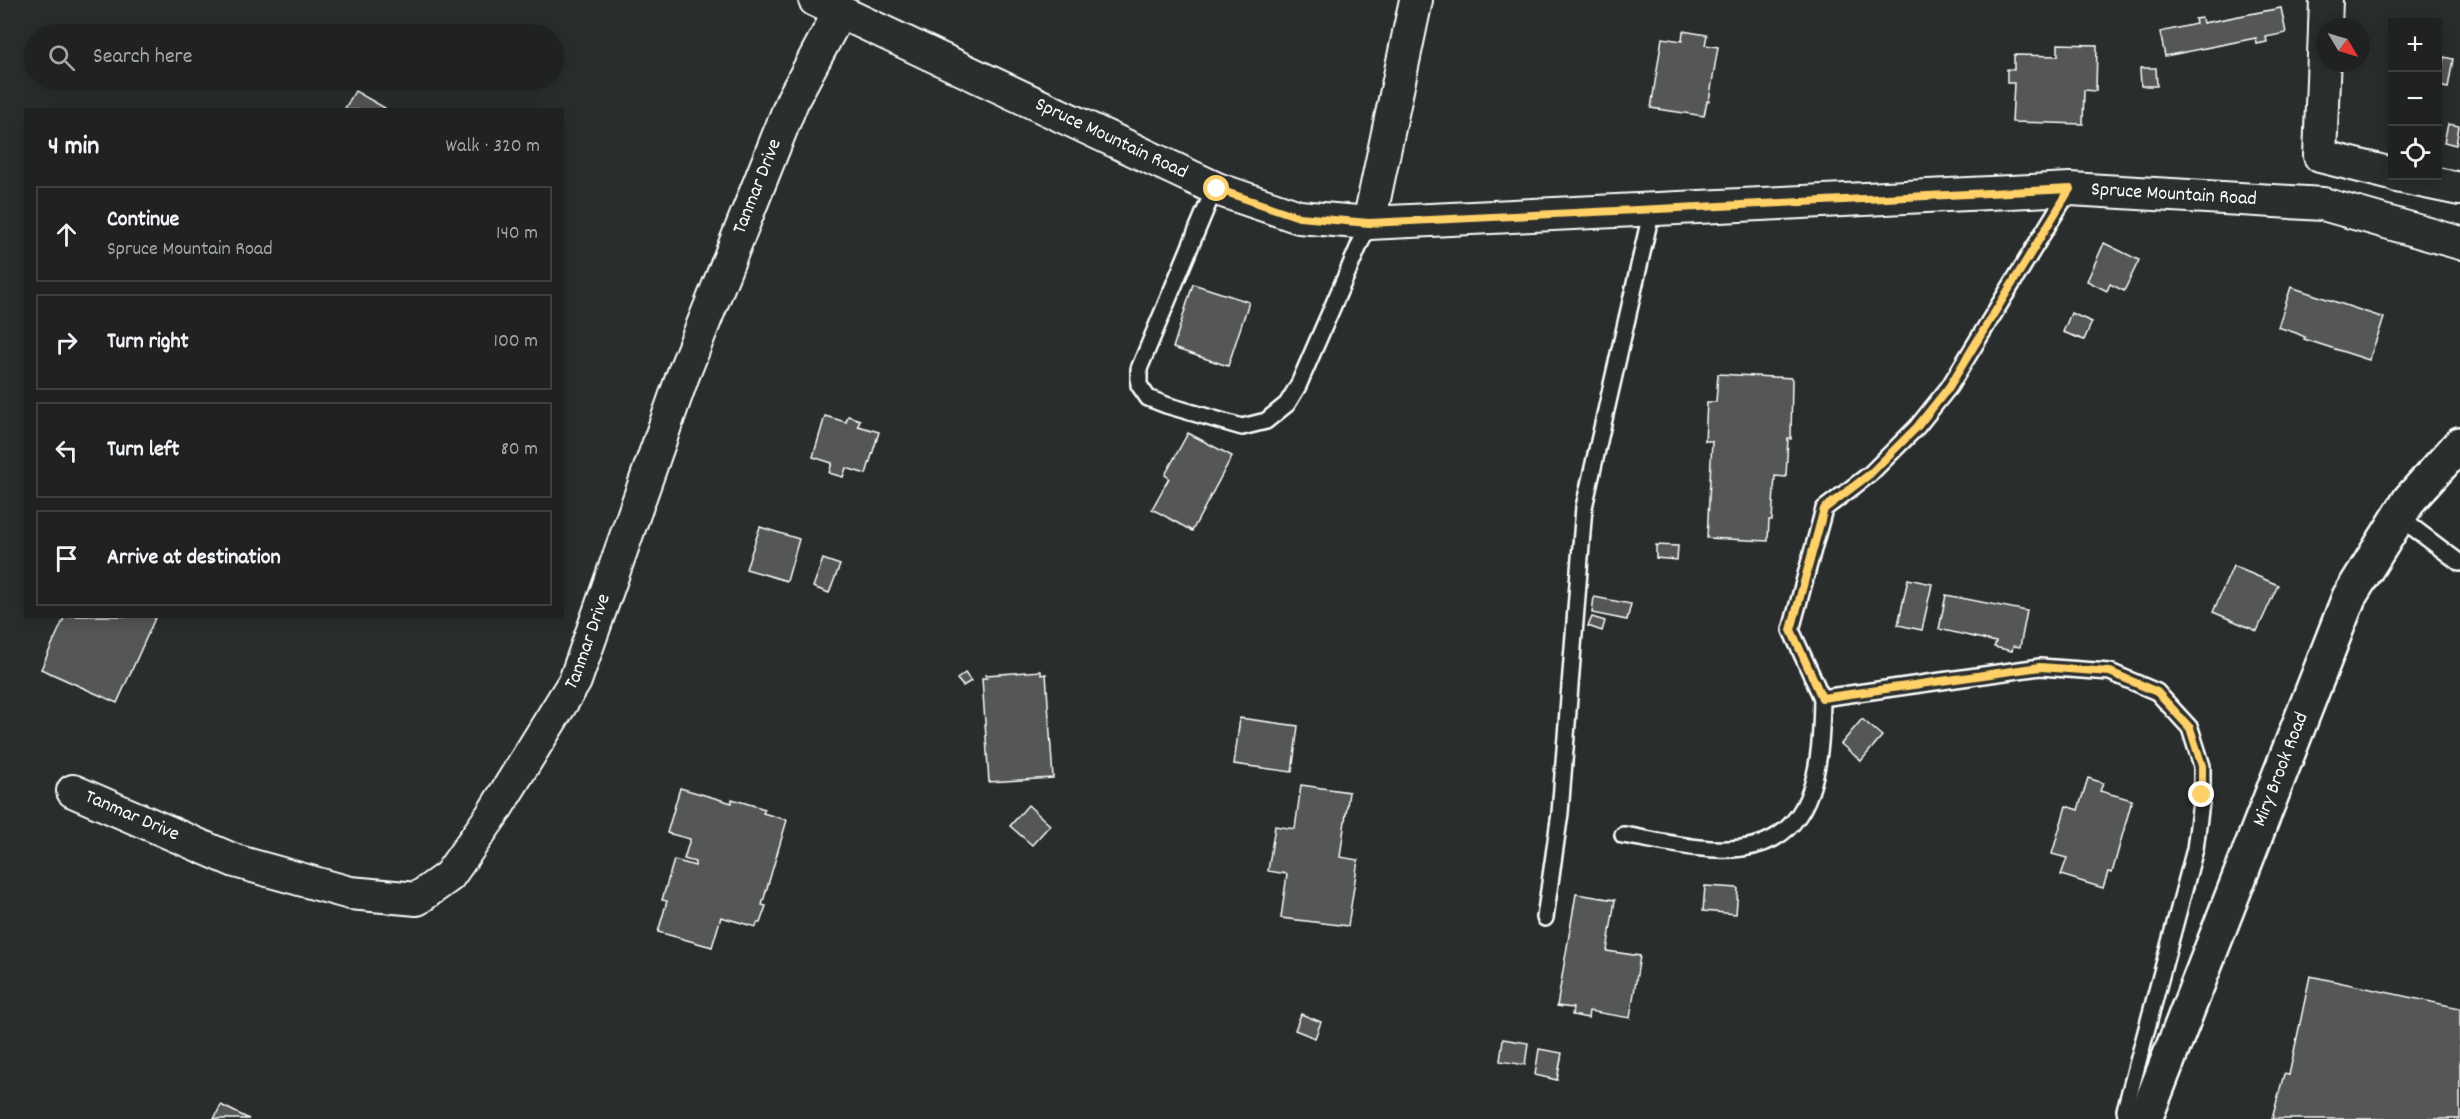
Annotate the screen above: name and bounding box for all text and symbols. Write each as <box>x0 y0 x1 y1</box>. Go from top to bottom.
north arrow <box>2316 18 2370 72</box>
map controls <box>2388 18 2442 180</box>
button: + <box>2388 18 2442 72</box>
search box <box>24 24 564 90</box>
icon: search <box>45 41 78 74</box>
text: Search here <box>93 42 192 73</box>
button: − <box>2388 72 2442 126</box>
street label: Spruce Mountain Road <box>1030 91 1192 187</box>
button: locate <box>2388 126 2442 180</box>
text: 4 min <box>48 129 99 166</box>
text: Walk · 320 m <box>446 133 540 161</box>
street label: Tanmar Drive <box>726 135 790 238</box>
route start <box>1203 175 1229 201</box>
street label: Spruce Mountain Road <box>2090 176 2257 214</box>
text: Continue <box>107 205 179 236</box>
icon: ahead <box>50 218 83 251</box>
text: 140 m <box>496 220 538 248</box>
text: Spruce Mountain Road <box>107 236 273 264</box>
icon: right <box>50 326 83 359</box>
text: Turn right <box>107 327 189 358</box>
text: 100 m <box>494 328 538 356</box>
icon: left <box>50 434 83 467</box>
text: Turn left <box>107 435 179 466</box>
text: 80 m <box>501 436 538 464</box>
icon: arrive <box>50 542 83 575</box>
text: Arrive at destination <box>107 543 281 574</box>
street label: Tanmar Drive <box>558 590 619 696</box>
street label: Miry Brook Road <box>2247 709 2316 831</box>
route end <box>2188 781 2214 807</box>
street label: Tanmar Drive <box>80 784 184 849</box>

